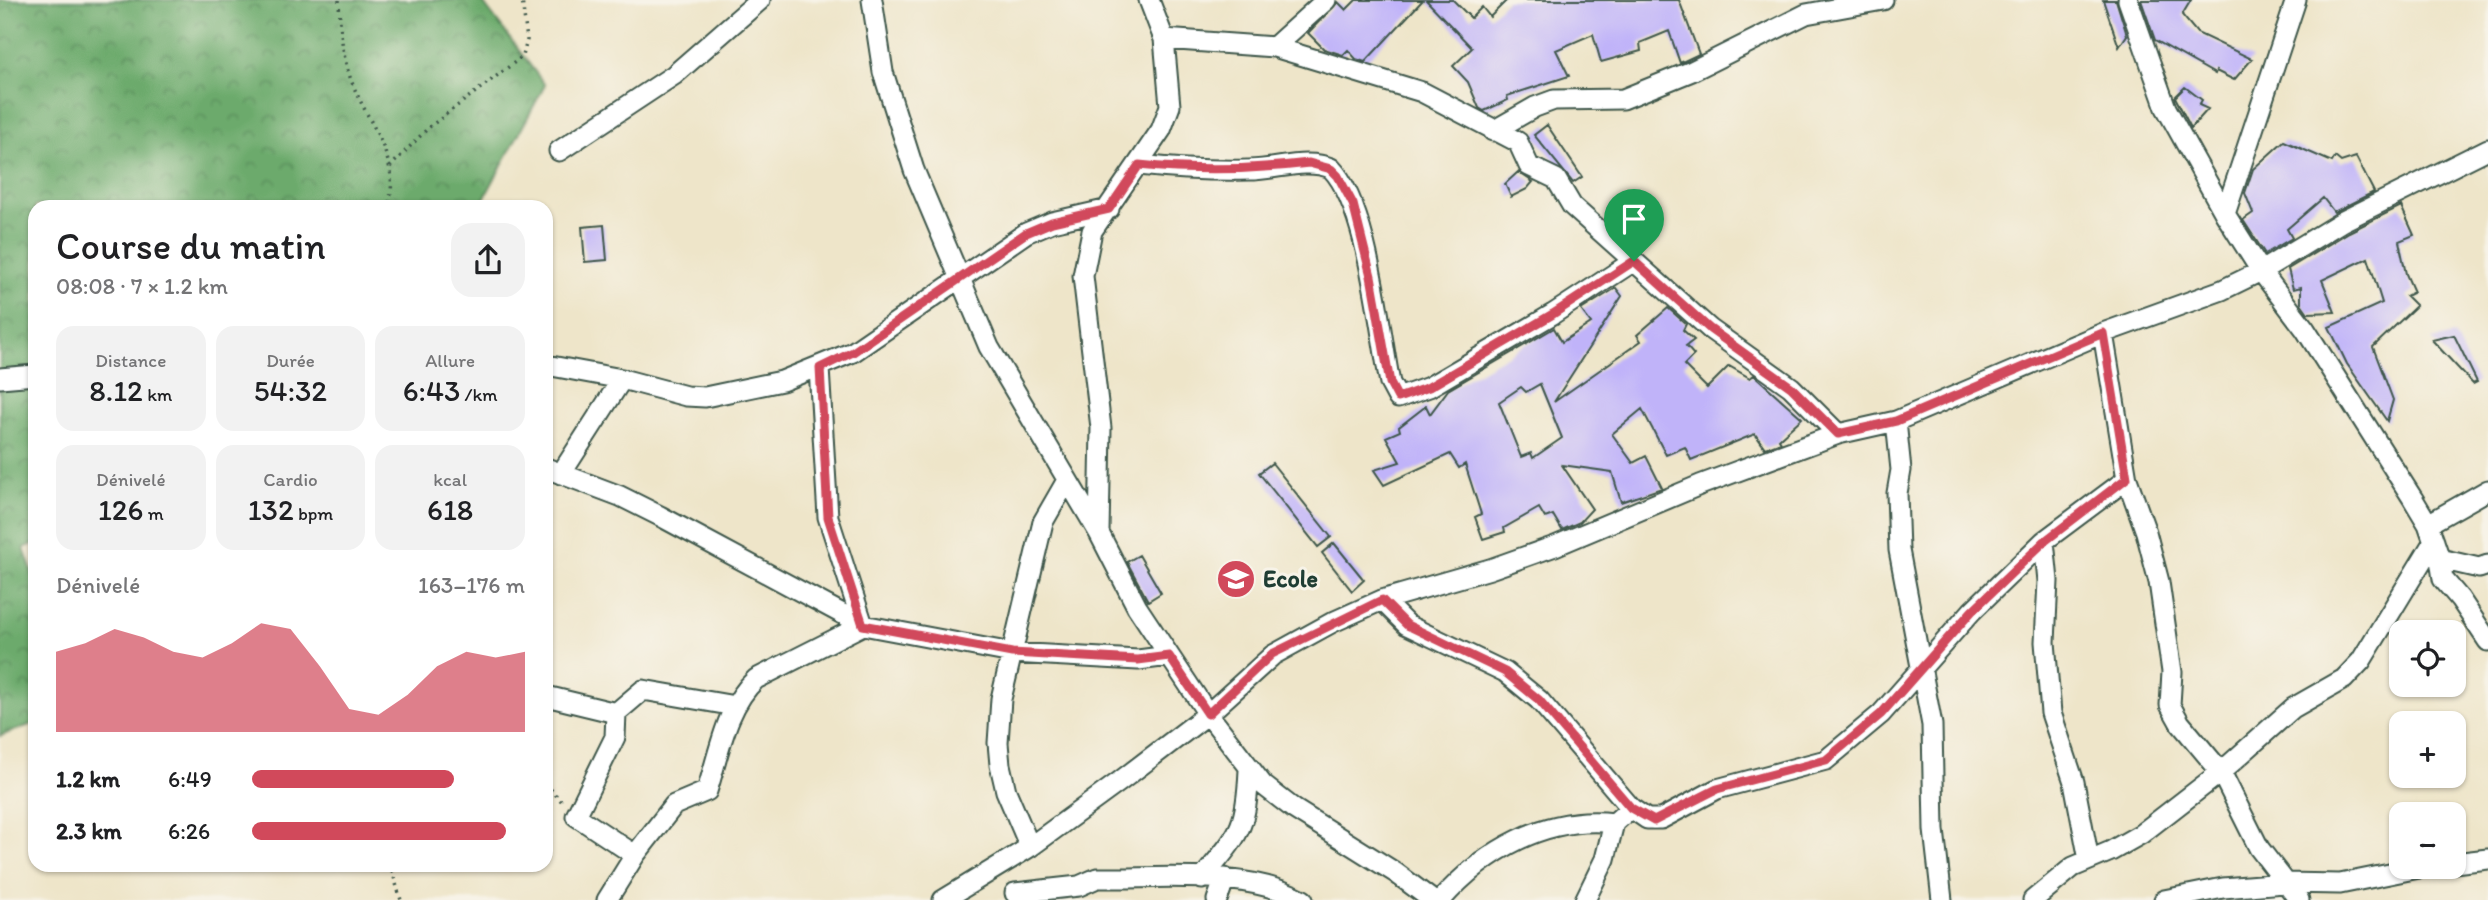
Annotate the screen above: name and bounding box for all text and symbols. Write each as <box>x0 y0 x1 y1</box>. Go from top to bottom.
pin <box>1604 189 1664 261</box>
icon: arrive <box>1615 200 1653 238</box>
text: Course du matin <box>56 223 326 269</box>
button: share <box>451 223 525 297</box>
text: 08:08 · 7 × 1.2 km <box>56 272 228 300</box>
text: Distance <box>95 349 166 372</box>
text: Durée <box>266 349 315 372</box>
text: Allure <box>425 349 475 372</box>
text: 8.12 <box>89 372 143 409</box>
text: 54:32 <box>254 372 327 409</box>
text: 6:43 <box>403 372 460 409</box>
text: km <box>143 383 172 406</box>
text: /km <box>460 383 498 406</box>
text: Dénivelé <box>96 468 166 491</box>
text: Cardio <box>263 468 318 491</box>
text: kcal <box>433 468 467 491</box>
text: 126 <box>98 491 143 528</box>
text: 132 <box>248 491 294 528</box>
text: 618 <box>427 491 473 528</box>
text: m <box>143 502 164 525</box>
text: bpm <box>294 502 333 525</box>
school or university icon: Ecole <box>1215 558 1257 600</box>
place label: Ecole <box>1263 564 1318 593</box>
text: Dénivelé <box>56 571 140 599</box>
text: 163–176 m <box>418 571 525 599</box>
map controls <box>2389 620 2466 879</box>
button: locate <box>2389 620 2466 697</box>
button: + <box>2389 711 2466 788</box>
text: 1.2 km <box>56 765 120 793</box>
text: 6:49 <box>168 765 212 793</box>
button: − <box>2389 802 2466 879</box>
text: 2.3 km <box>56 817 122 845</box>
text: 6:26 <box>168 817 210 845</box>

